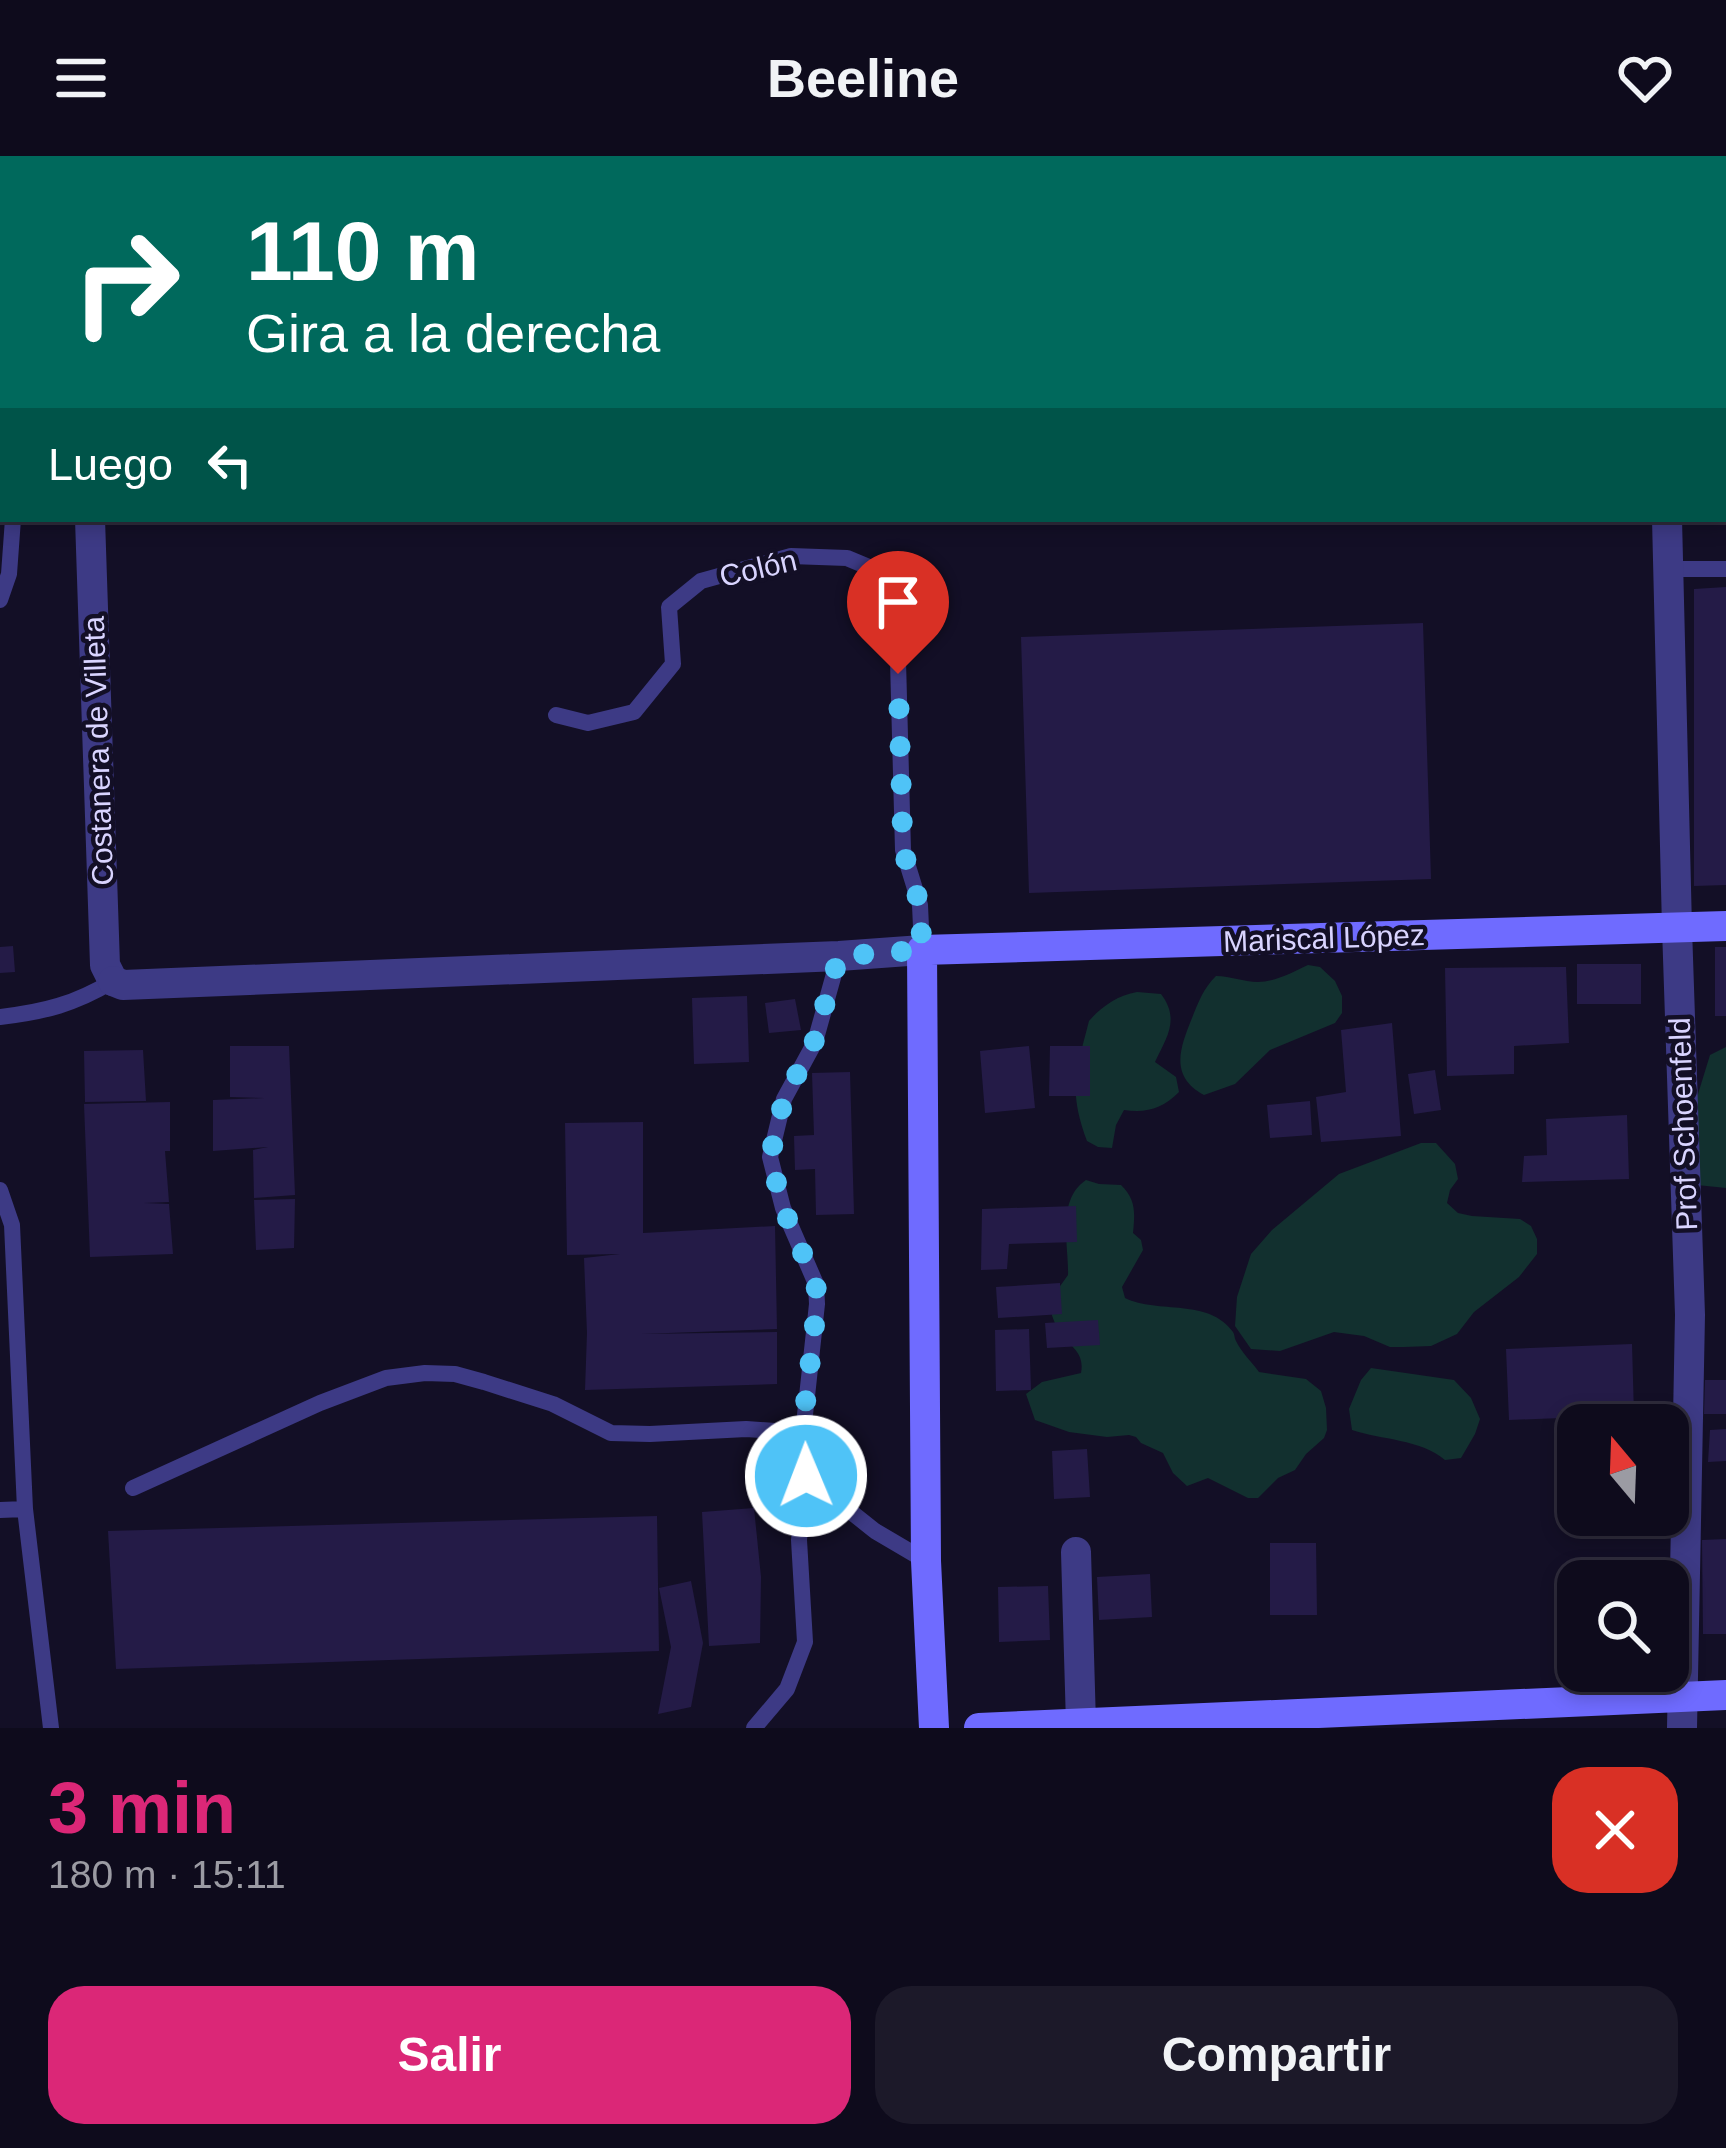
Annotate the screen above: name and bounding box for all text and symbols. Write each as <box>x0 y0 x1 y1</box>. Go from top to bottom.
icon: menu <box>48 45 114 111</box>
icon: heart <box>1612 45 1678 111</box>
text: Beeline <box>767 48 959 108</box>
icon: right <box>48 204 204 360</box>
text: 110 m <box>246 204 480 298</box>
text: Gira a la derecha <box>246 303 660 363</box>
icon: left <box>197 432 263 498</box>
text: Luego <box>48 439 173 490</box>
street label: Colón <box>716 543 800 593</box>
pin <box>847 551 949 674</box>
icon: arrive <box>865 569 931 635</box>
street label: Costanera de Villeta <box>77 615 119 886</box>
street label: Mariscal López <box>1223 918 1425 958</box>
street label: Prof Schoenfeld <box>1663 1017 1703 1231</box>
north arrow <box>1557 1404 1689 1536</box>
map controls <box>1557 1404 1689 1692</box>
position arrow <box>743 1413 869 1539</box>
button: search <box>1557 1560 1689 1692</box>
button: close <box>1552 1767 1678 1893</box>
text: 3 min <box>48 1768 236 1848</box>
text: 180 m · 15:11 <box>48 1853 286 1896</box>
button: Salir <box>48 1986 851 2124</box>
button: Compartir <box>875 1986 1678 2124</box>

